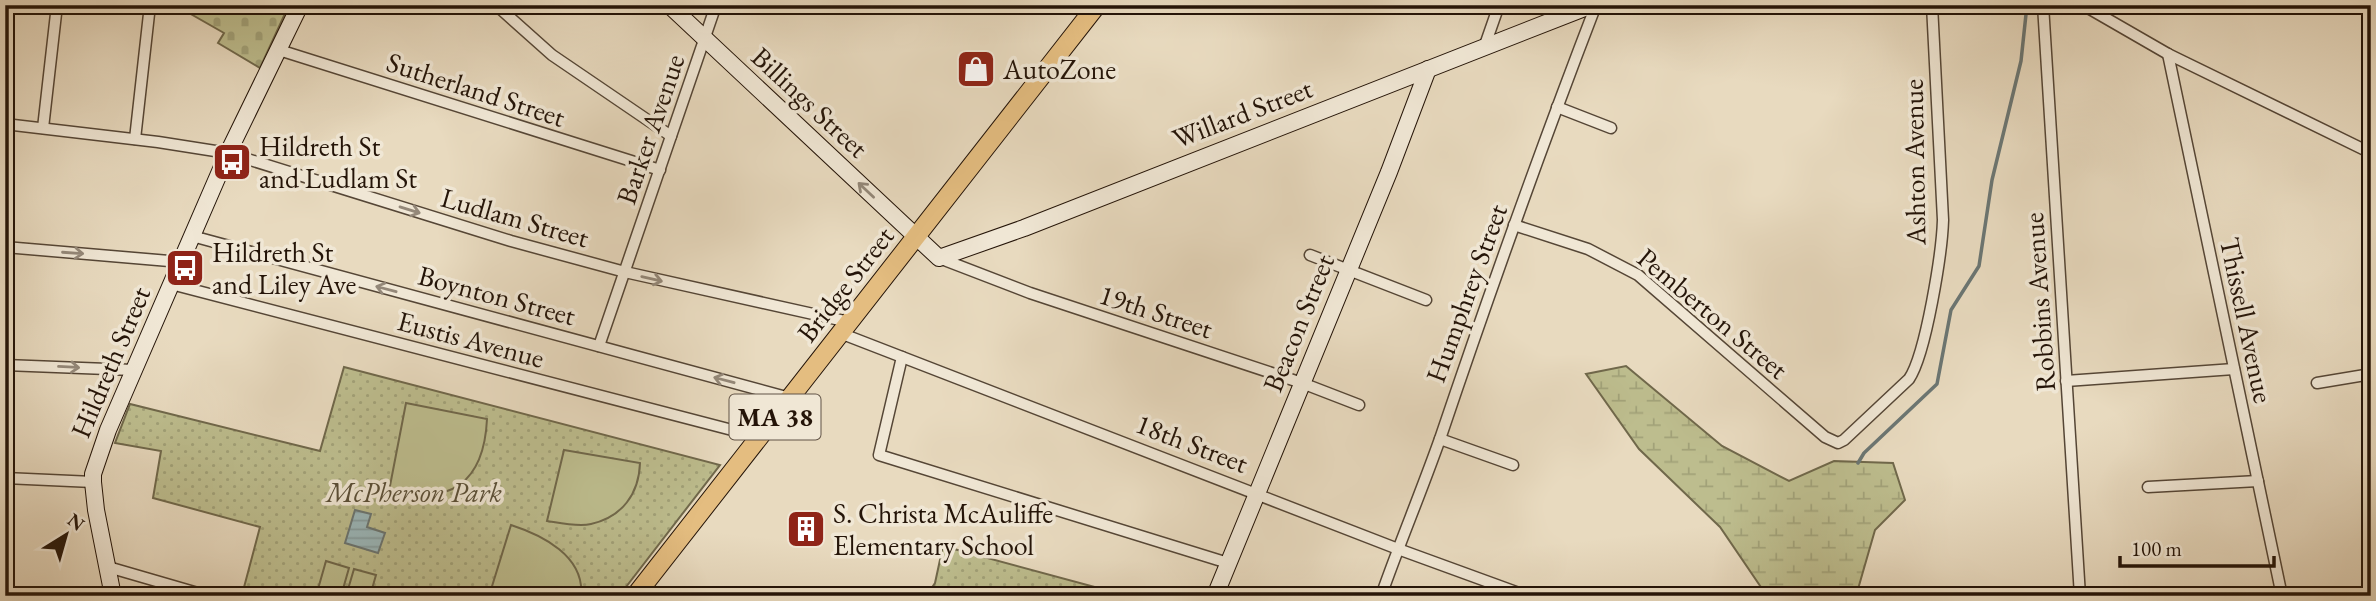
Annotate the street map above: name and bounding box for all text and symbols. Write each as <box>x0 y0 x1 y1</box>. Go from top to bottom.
street label: Billings Street <box>744 39 876 165</box>
street label: Sutherland Street <box>382 43 570 135</box>
shop icon: AutoZone <box>955 48 997 90</box>
street label: Barker Avenue <box>608 49 692 209</box>
place label: AutoZone <box>1002 51 1116 87</box>
street label: Willard Street <box>1167 70 1317 156</box>
street label: Ashton Avenue <box>1895 79 1933 246</box>
place label: Hildreth St and Ludlam St <box>259 128 417 196</box>
bus stop icon: Hildreth St and Ludlam St <box>211 141 253 183</box>
street label: Ludlam Street <box>437 179 593 255</box>
one-way arrow <box>858 182 875 199</box>
street label: Humphrey Street <box>1417 199 1515 387</box>
one-way arrow <box>399 204 421 217</box>
street label: Robbins Avenue <box>2015 211 2063 393</box>
street label: Bridge Street <box>789 219 901 349</box>
place label: Hildreth St and Liley Ave <box>212 234 356 302</box>
street label: Thissell Avenue <box>2212 234 2282 406</box>
street label: Pemberton Street <box>1630 239 1796 387</box>
one-way arrow <box>61 247 84 260</box>
bus stop icon: Hildreth St and Liley Ave <box>164 247 206 289</box>
street label: Beacon Street <box>1254 249 1342 397</box>
street label: Boynton Street <box>414 257 580 333</box>
one-way arrow <box>641 273 663 286</box>
street label: 19th Street <box>1095 276 1217 346</box>
street label: Hildreth Street <box>62 281 158 443</box>
one-way arrow <box>375 282 398 295</box>
street label: Eustis Avenue <box>394 302 548 376</box>
one-way arrow <box>58 361 81 374</box>
one-way arrow <box>713 373 736 386</box>
road number: MA 38 <box>730 394 820 440</box>
street label: 18th Street <box>1131 405 1253 481</box>
park label: McPherson Park <box>324 474 502 510</box>
place label: S. Christa McAuliffe Elementary School <box>833 495 1053 563</box>
north arrow <box>32 500 102 570</box>
text: N <box>62 507 90 537</box>
building icon: S. Christa McAuliffe Elementary School <box>785 508 827 550</box>
scale bar <box>2120 524 2274 568</box>
text: 100 m <box>2131 535 2182 562</box>

